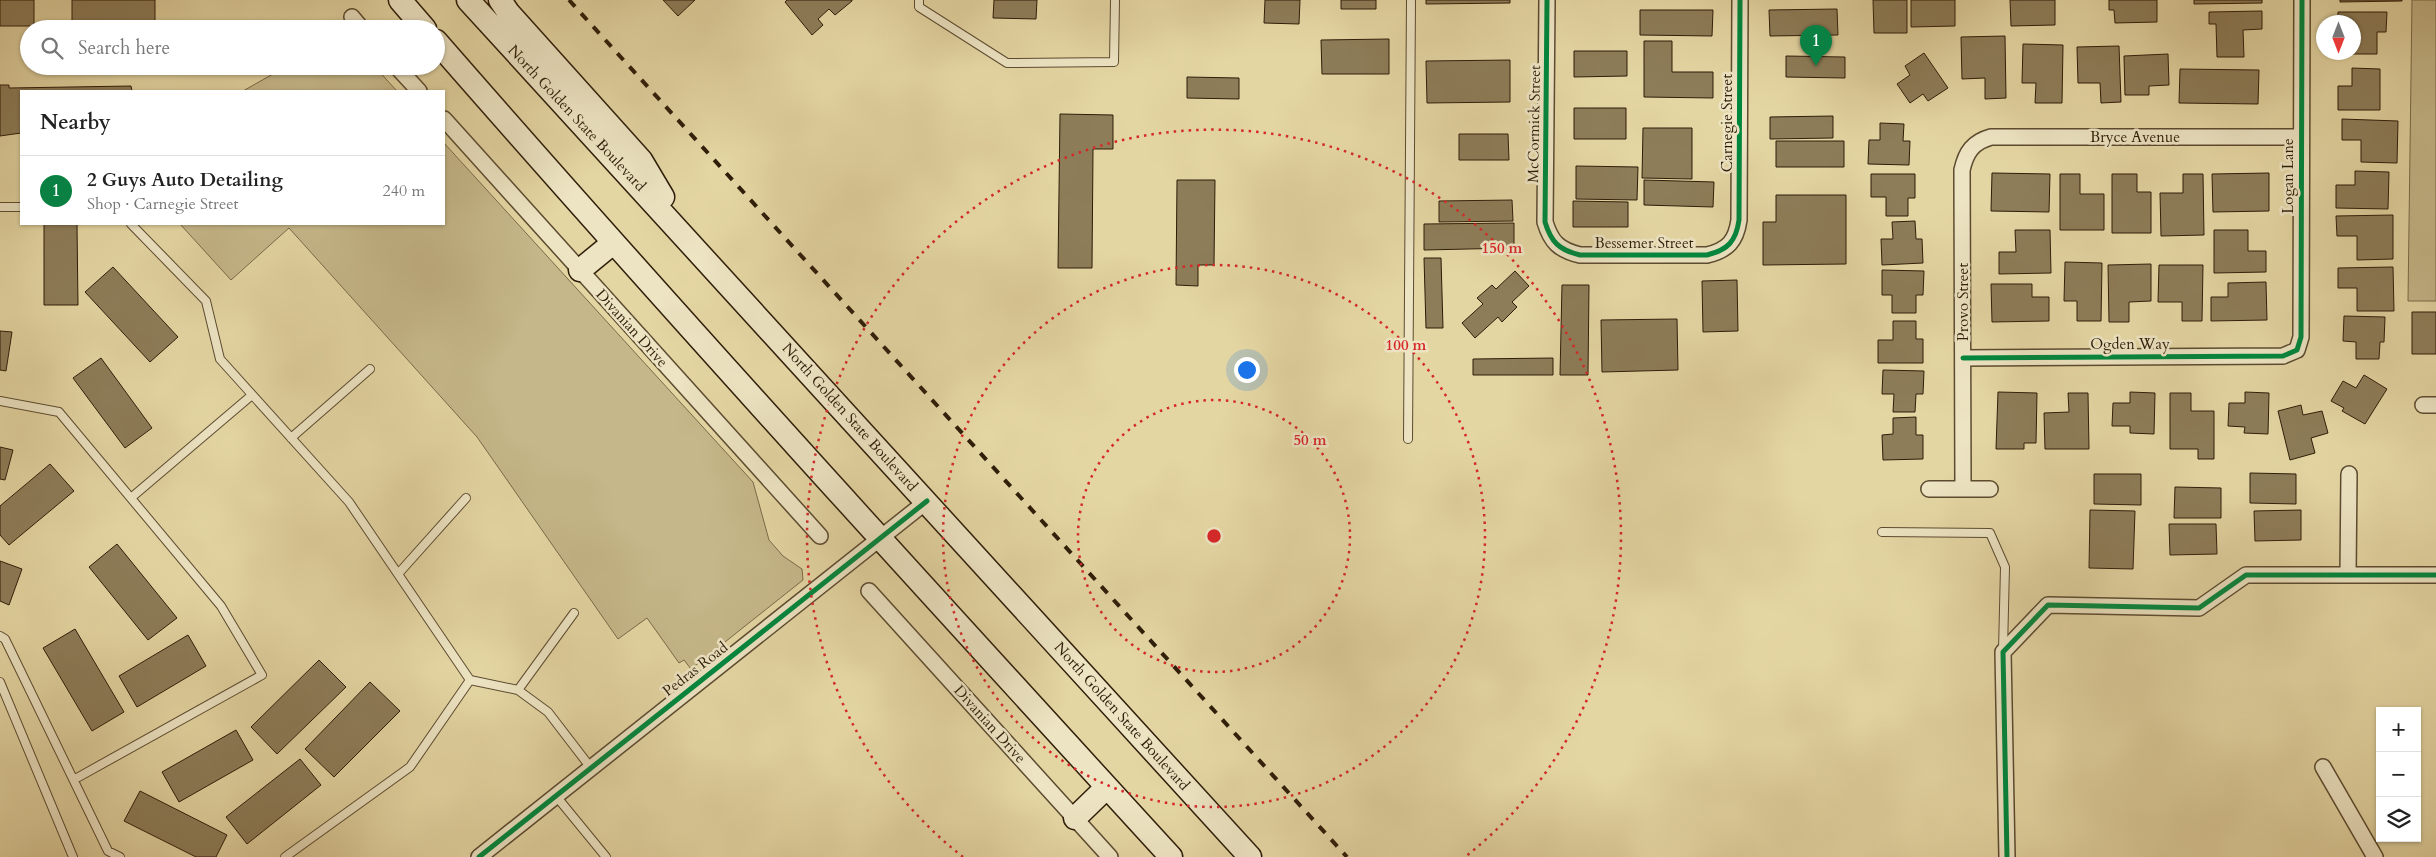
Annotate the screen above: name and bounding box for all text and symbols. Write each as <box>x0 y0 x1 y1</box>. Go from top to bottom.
north arrow <box>2316 15 2361 60</box>
search box <box>20 20 445 75</box>
pin: 1 <box>1800 25 1832 66</box>
icon: search <box>38 34 66 62</box>
text: Search here <box>78 35 170 61</box>
street label: North Golden State Boulevard <box>504 40 650 196</box>
street label: McCormick Street <box>1523 65 1545 183</box>
street label: Carnegie Street <box>1717 74 1737 172</box>
text: Nearby <box>40 108 111 137</box>
street label: Bryce Avenue <box>2090 127 2180 147</box>
street label: Logan Lane <box>2278 138 2298 214</box>
text: 2 Guys Auto Detailing <box>87 167 283 193</box>
text: 1 <box>52 180 60 202</box>
text: 240 m <box>383 180 425 202</box>
text: Shop · Carnegie Street <box>87 193 238 215</box>
street label: Bessemer Street <box>1595 233 1694 253</box>
text: 150 m <box>1482 238 1523 258</box>
street label: Provo Street <box>1953 263 1973 341</box>
street label: Divanian Drive <box>592 285 673 371</box>
street label: Ogden Way <box>2090 334 2170 354</box>
text: 100 m <box>1386 335 1427 355</box>
street label: North Golden State Boulevard <box>778 338 922 496</box>
your location <box>1234 357 1260 383</box>
text: 50 m <box>1293 430 1327 450</box>
centre of rings <box>1205 527 1223 545</box>
street label: Pedras Road <box>658 637 732 701</box>
street label: North Golden State Boulevard <box>1050 637 1194 795</box>
street label: Divanian Drive <box>950 681 1031 767</box>
map controls <box>2376 707 2421 842</box>
button: + <box>2376 707 2421 752</box>
button: − <box>2376 752 2421 797</box>
button: layers <box>2376 797 2421 842</box>

